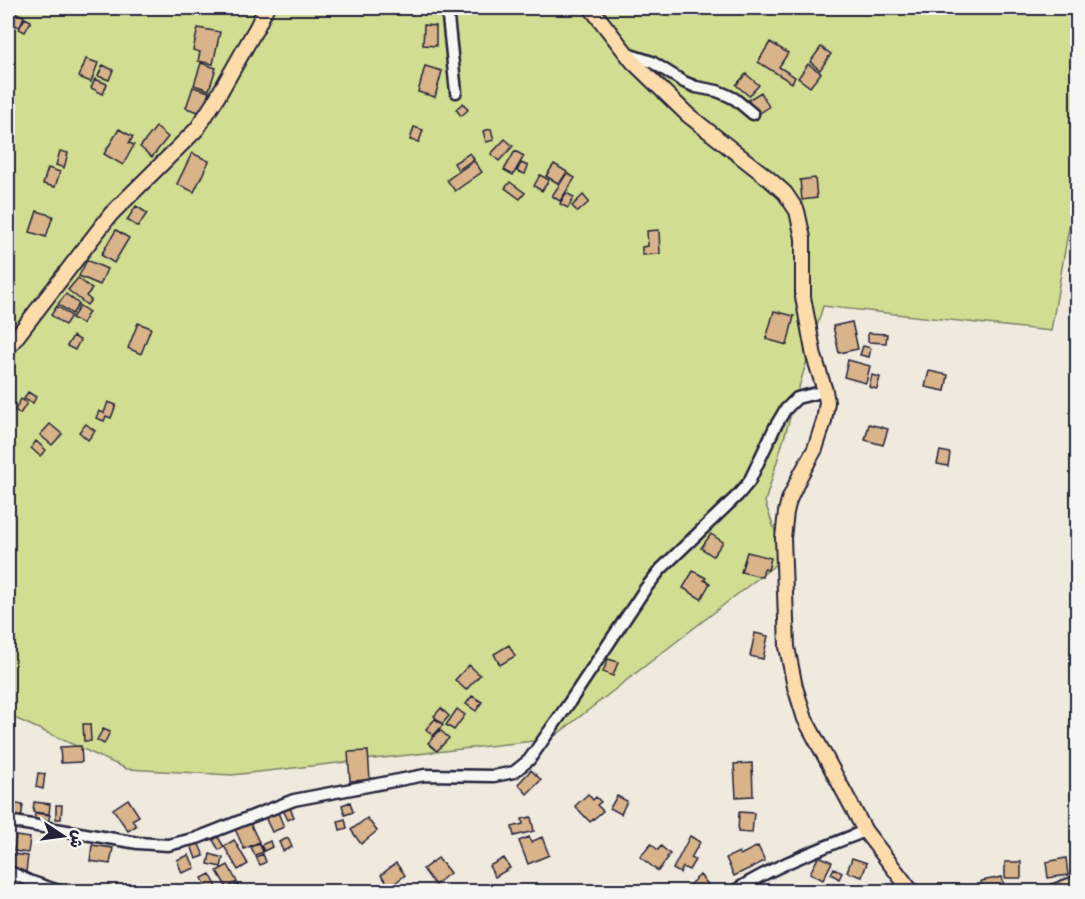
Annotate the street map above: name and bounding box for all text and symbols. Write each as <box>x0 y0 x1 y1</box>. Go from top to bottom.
north arrow <box>33 806 93 866</box>
text: ش <box>65 828 88 850</box>

